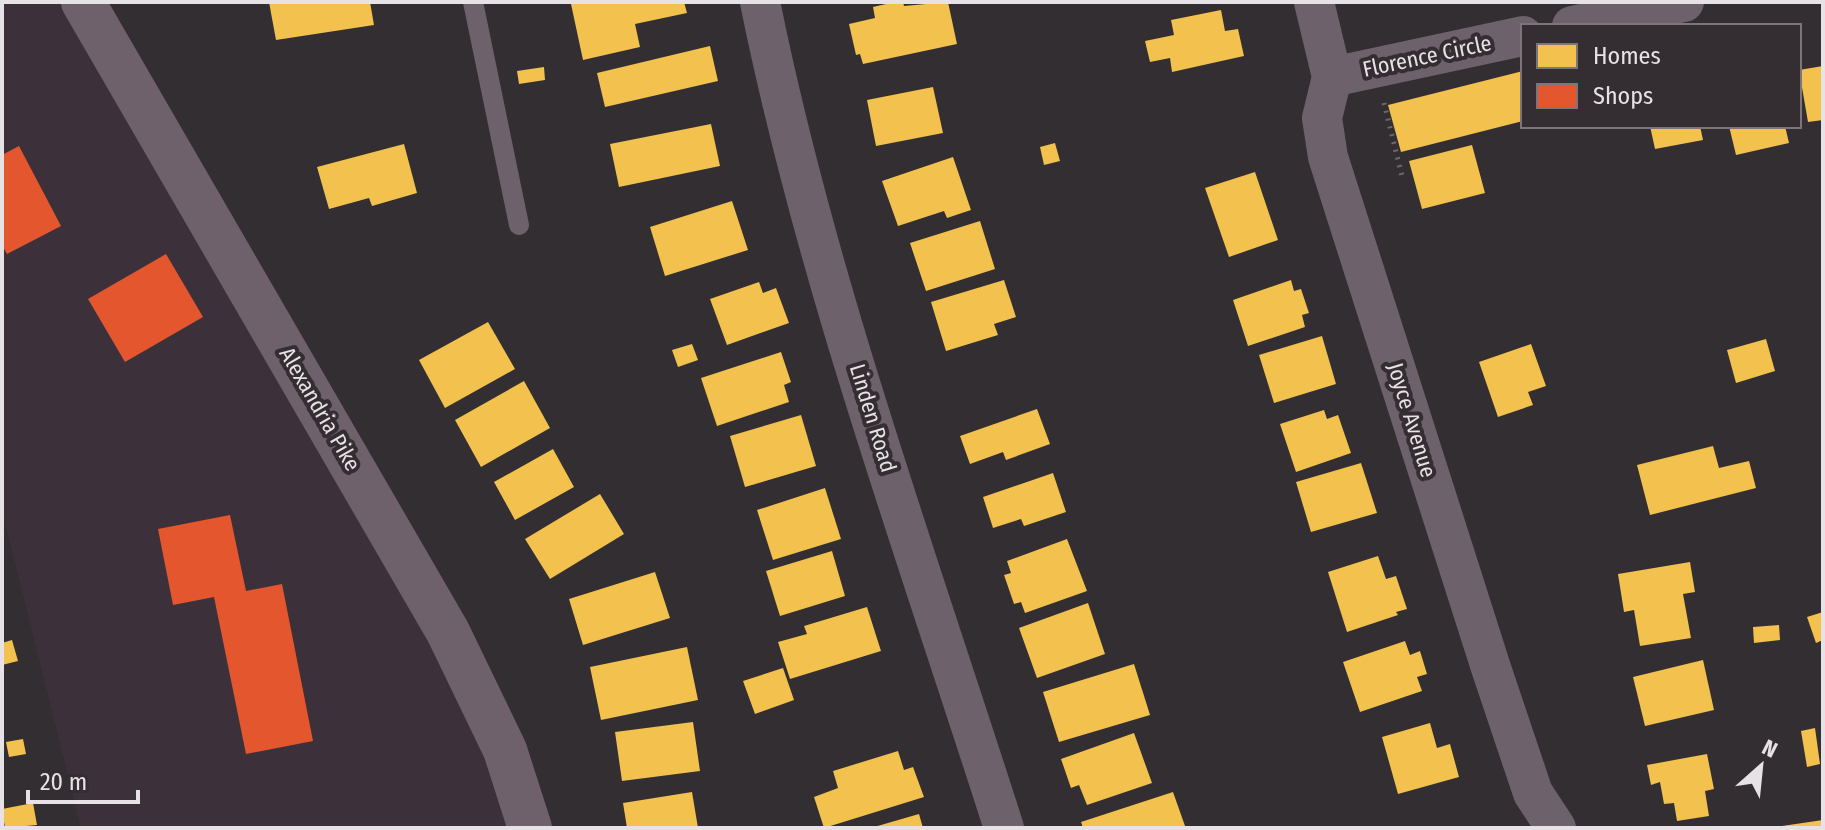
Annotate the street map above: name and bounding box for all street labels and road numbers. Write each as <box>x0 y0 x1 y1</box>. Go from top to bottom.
street label: Florence Circle <box>1360 29 1494 83</box>
street label: Alexandria Pike <box>274 342 366 476</box>
street label: Joyce Avenue <box>1382 359 1442 481</box>
street label: Linden Road <box>844 361 902 475</box>

